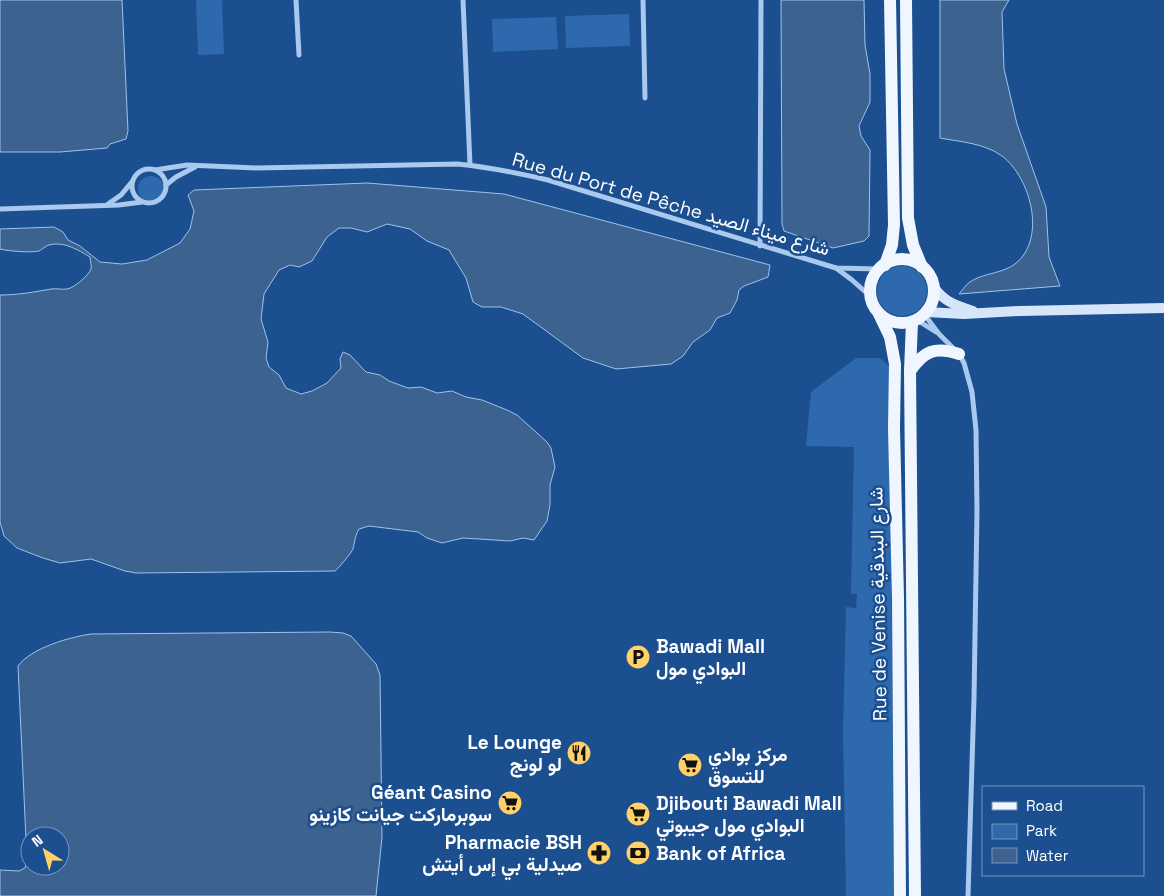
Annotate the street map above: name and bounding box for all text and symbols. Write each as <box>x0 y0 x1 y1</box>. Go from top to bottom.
street label: Rue du Port de Pêche شارع ميناء الصيد <box>509 147 833 261</box>
street label: Rue de Venise شارع البندقية <box>863 487 893 721</box>
place label: Bawadi Mall البوادي مول <box>656 634 765 685</box>
parking icon: Bawadi Mall البوادي مول <box>625 644 651 670</box>
place label: Le Lounge لو لونج <box>467 730 562 778</box>
restaurant icon: Le Lounge لو لونج <box>566 740 592 766</box>
place label: مركز بوادي للتسوق <box>708 742 788 789</box>
supermarket icon: مركز بوادي للتسوق <box>677 752 703 778</box>
place label: Géant Casino سوبرماركت جيانت كازينو <box>309 780 492 827</box>
legend <box>982 786 1144 876</box>
supermarket icon: Géant Casino سوبرماركت جيانت كازينو <box>497 790 523 816</box>
place label: Djibouti Bawadi Mall البوادي مول جيبوتي <box>656 791 842 842</box>
text: Road <box>1026 796 1063 815</box>
supermarket icon: Djibouti Bawadi Mall البوادي مول جيبوتي <box>625 801 651 827</box>
text: Park <box>1026 821 1057 840</box>
north arrow <box>20 826 70 876</box>
place label: Pharmacie BSH صيدلية بي إس أيتش <box>422 830 582 881</box>
text: N <box>28 831 46 851</box>
pharmacy icon: Pharmacie BSH صيدلية بي إس أيتش <box>586 840 612 866</box>
bank icon: Bank of Africa <box>625 840 651 866</box>
place label: Bank of Africa <box>656 841 786 866</box>
text: Water <box>1026 846 1069 865</box>

